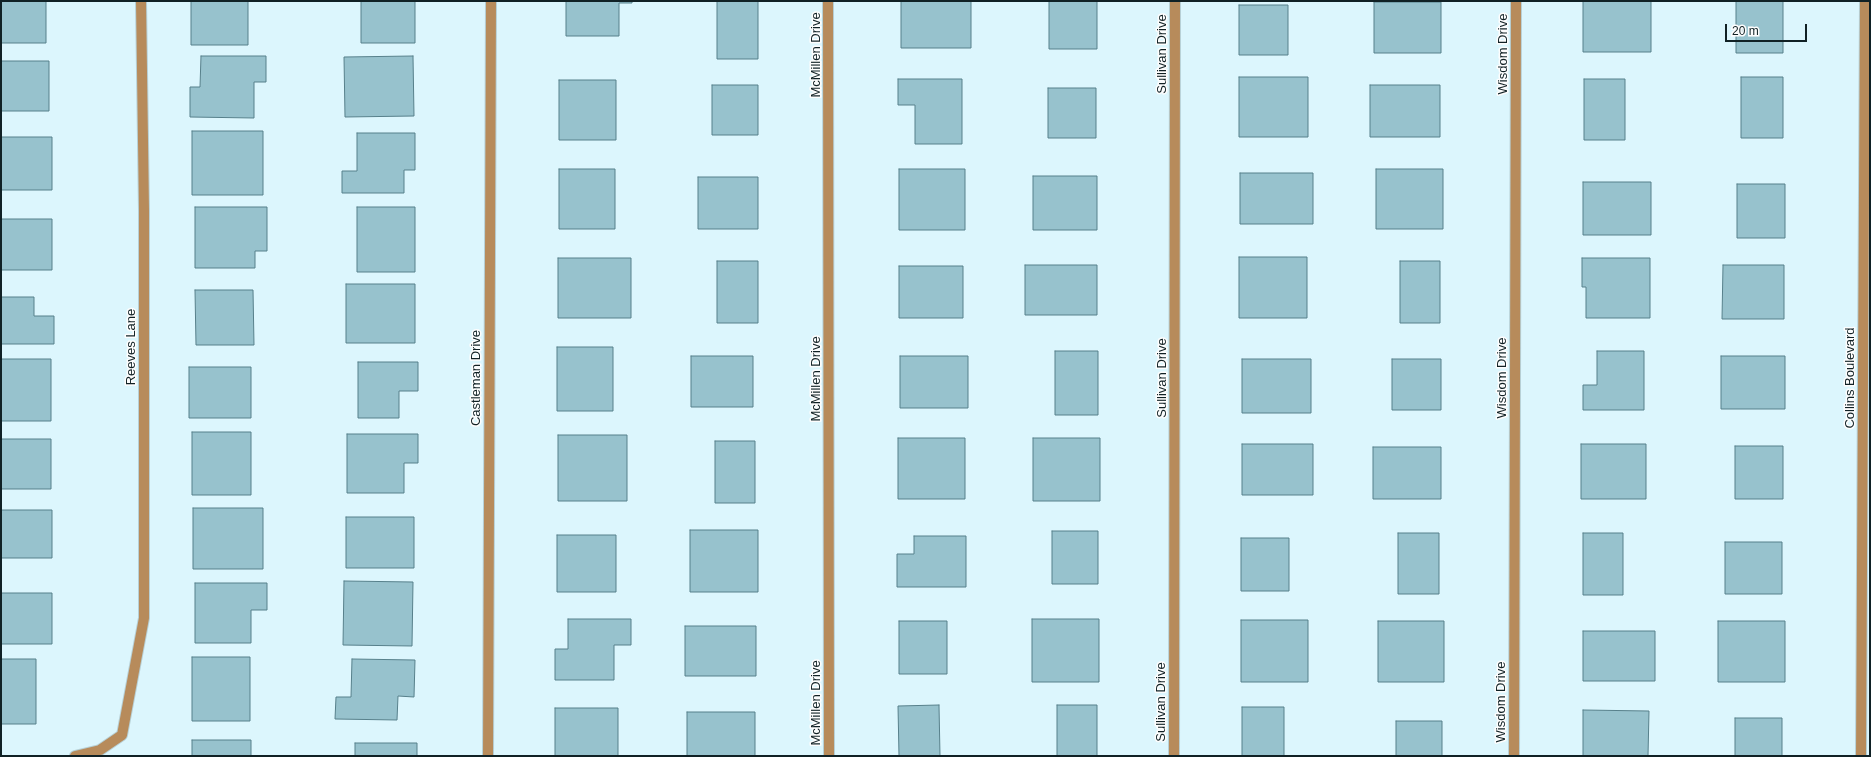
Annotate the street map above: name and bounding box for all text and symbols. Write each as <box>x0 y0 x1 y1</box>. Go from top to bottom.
street label: McMillen Drive <box>808 12 824 98</box>
street label: Sullivan Drive <box>1154 14 1170 94</box>
street label: Wisdom Drive <box>1495 14 1511 94</box>
scale bar <box>1727 16 1809 42</box>
text: 20 m <box>1732 24 1759 38</box>
street label: Reeves Lane <box>123 309 139 385</box>
street label: Collins Boulevard <box>1842 327 1858 429</box>
street label: Castleman Drive <box>468 330 484 426</box>
street label: McMillen Drive <box>808 336 824 422</box>
street label: Sullivan Drive <box>1154 338 1170 418</box>
street label: Wisdom Drive <box>1494 338 1510 418</box>
street label: McMillen Drive <box>808 660 824 746</box>
street label: Sullivan Drive <box>1153 662 1169 742</box>
street label: Wisdom Drive <box>1493 662 1509 742</box>

